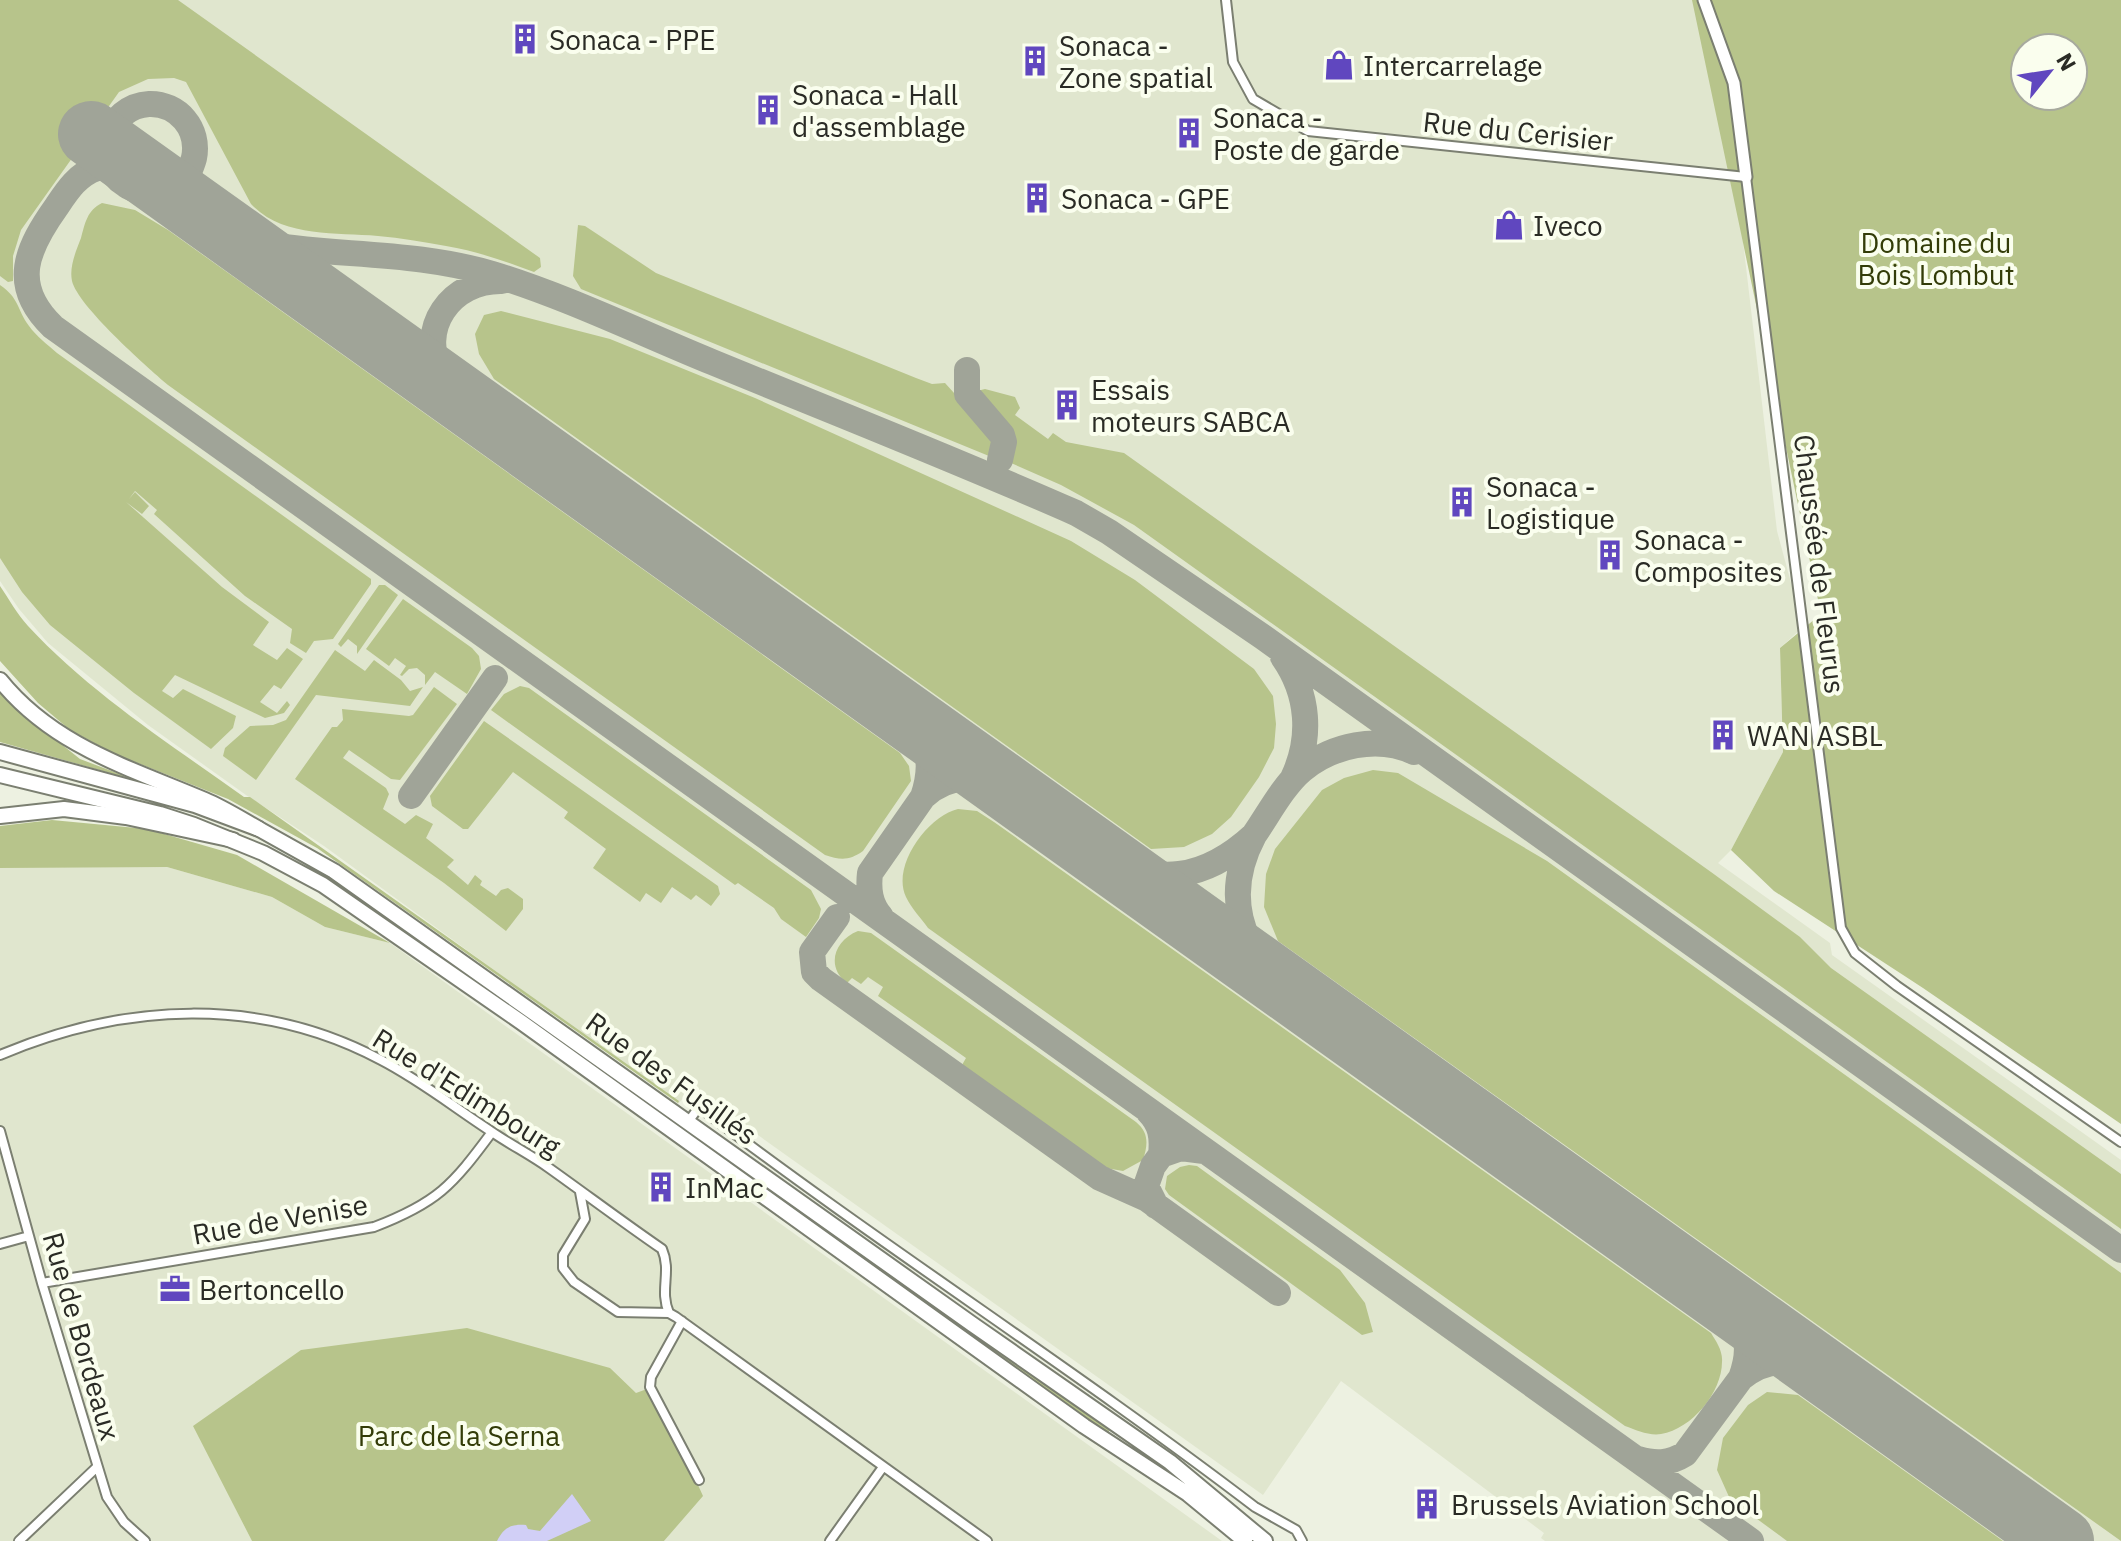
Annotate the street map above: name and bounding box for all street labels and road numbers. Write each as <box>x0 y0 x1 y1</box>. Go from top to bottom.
street label: Rue du Cerisier <box>1421 103 1615 159</box>
street label: Chaussée de Fleurus <box>1786 432 1854 696</box>
street label: Rue des Fusillés <box>579 1003 765 1153</box>
street label: Rue d'Edimbourg <box>366 1019 568 1165</box>
street label: Rue de Venise <box>189 1185 371 1253</box>
street label: Rue de Bordeaux <box>35 1228 129 1444</box>

